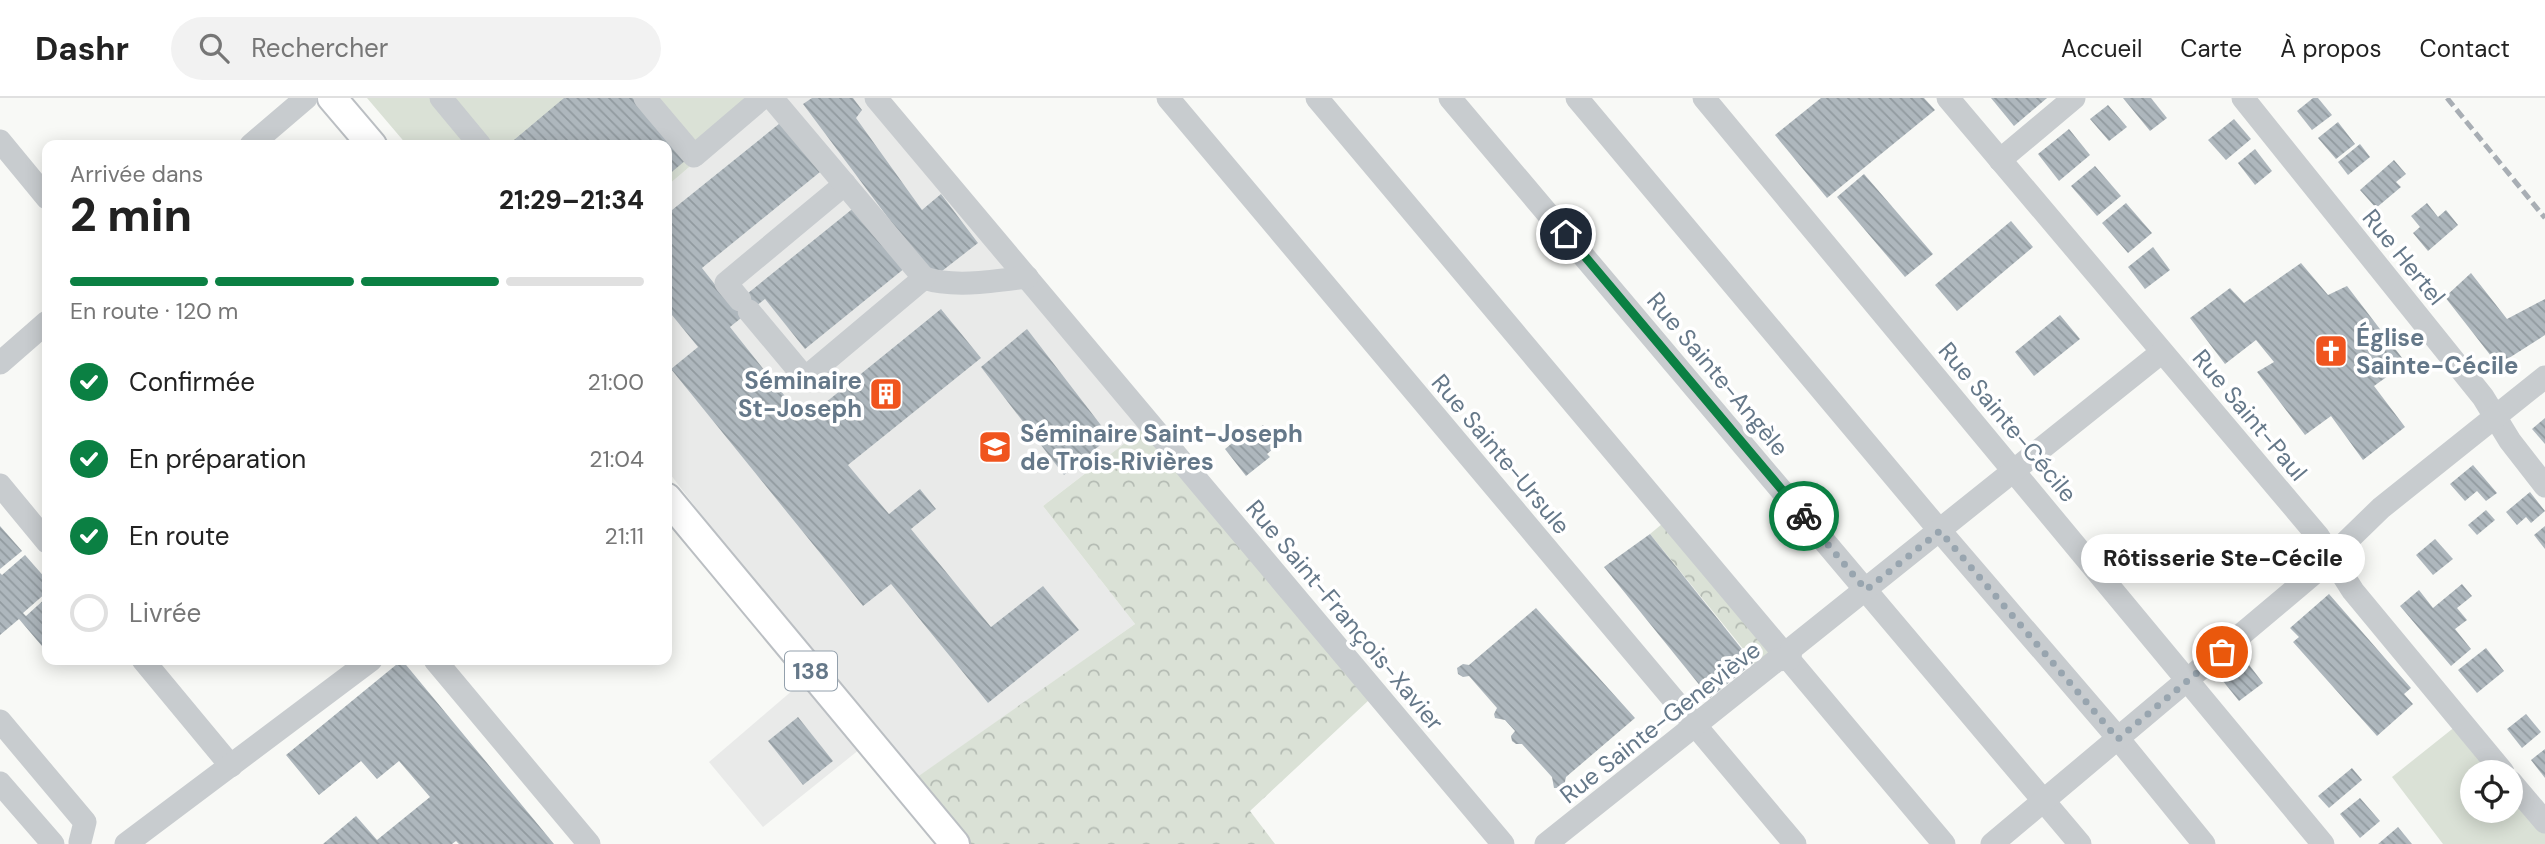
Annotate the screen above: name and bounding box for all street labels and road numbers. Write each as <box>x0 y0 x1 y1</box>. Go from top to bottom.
street label: Rue Hertel <box>2356 203 2452 311</box>
street label: Rue Sainte-Angèle <box>1640 286 1796 462</box>
street label: Rue Sainte-Cécile <box>1932 336 2084 508</box>
street label: Rue Saint-Paul <box>2186 343 2314 487</box>
street label: Rue Sainte-Ursule <box>1425 368 1577 540</box>
street label: Rue Saint-François-Xavier <box>1239 493 1451 737</box>
street label: Rue Sainte-Geneviève <box>1553 634 1767 810</box>
road number: 138 <box>785 652 837 691</box>

